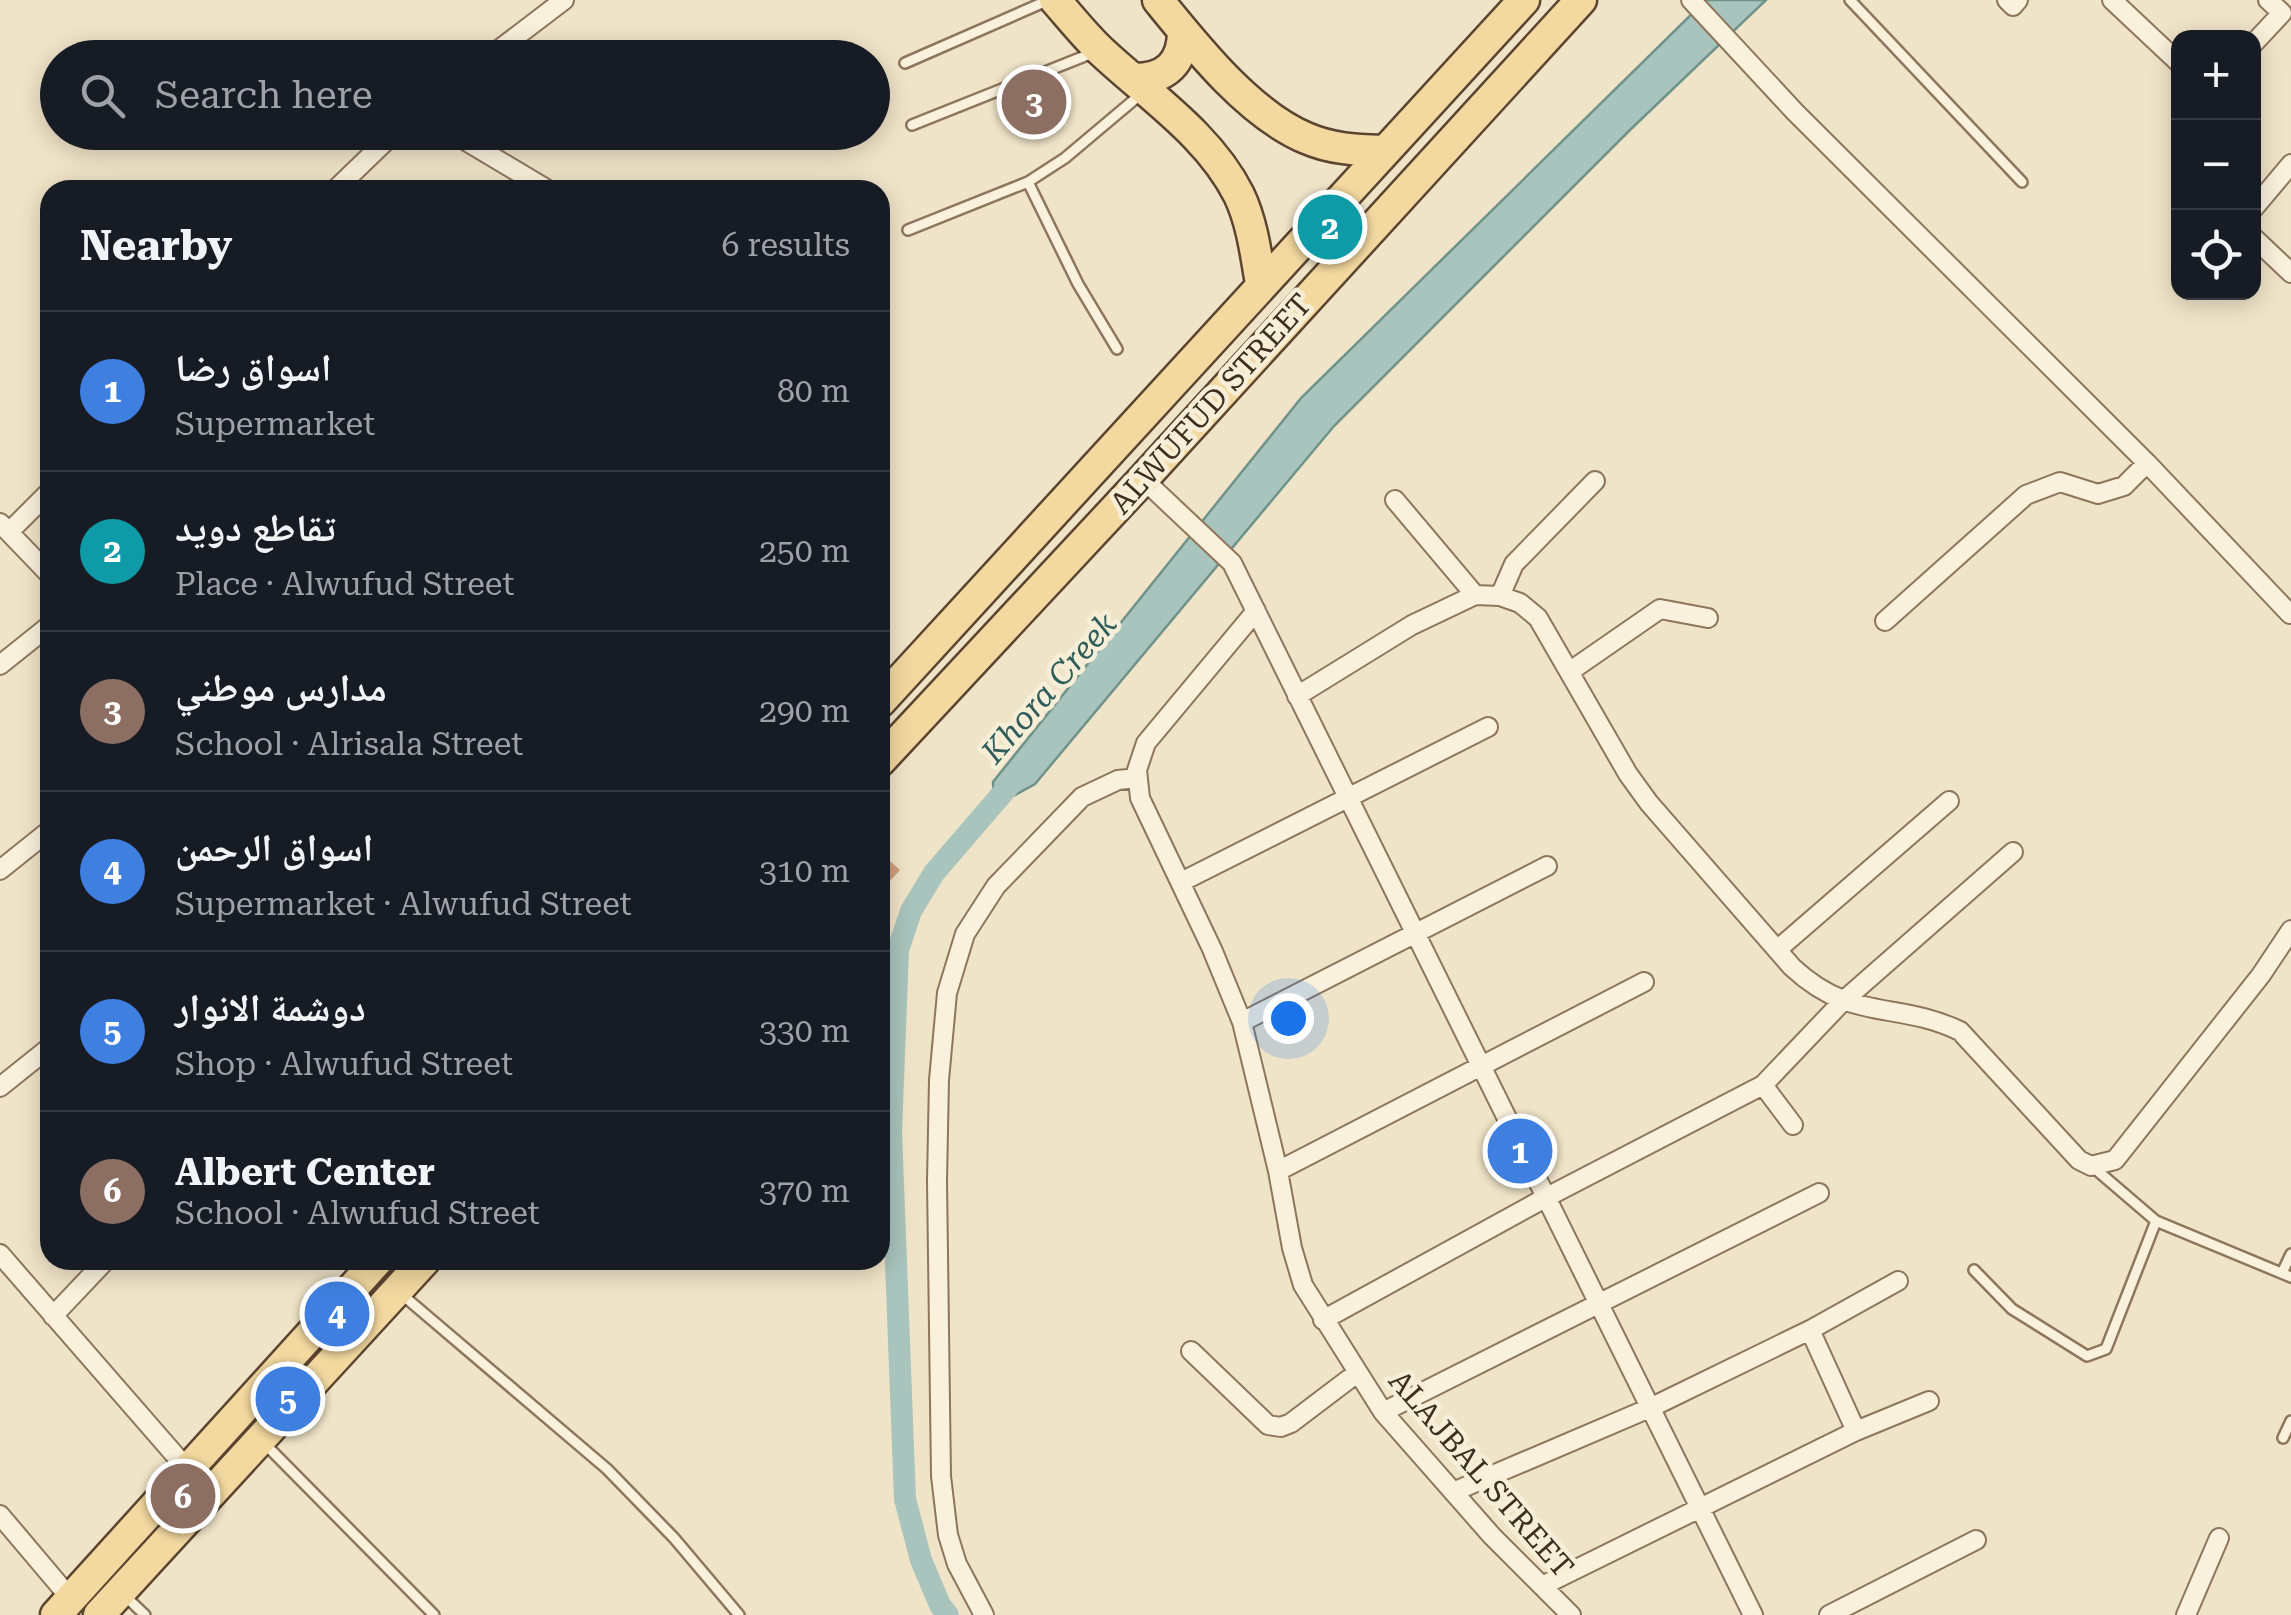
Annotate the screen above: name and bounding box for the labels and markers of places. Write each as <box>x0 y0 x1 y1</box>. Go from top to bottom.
pin: 3 <box>1002 64 1066 140</box>
pin: 2 <box>1298 190 1362 264</box>
pin: 1 <box>1488 1114 1552 1188</box>
pin: 4 <box>304 1276 370 1352</box>
pin: 5 <box>256 1362 320 1436</box>
pin: 6 <box>150 1458 216 1534</box>

